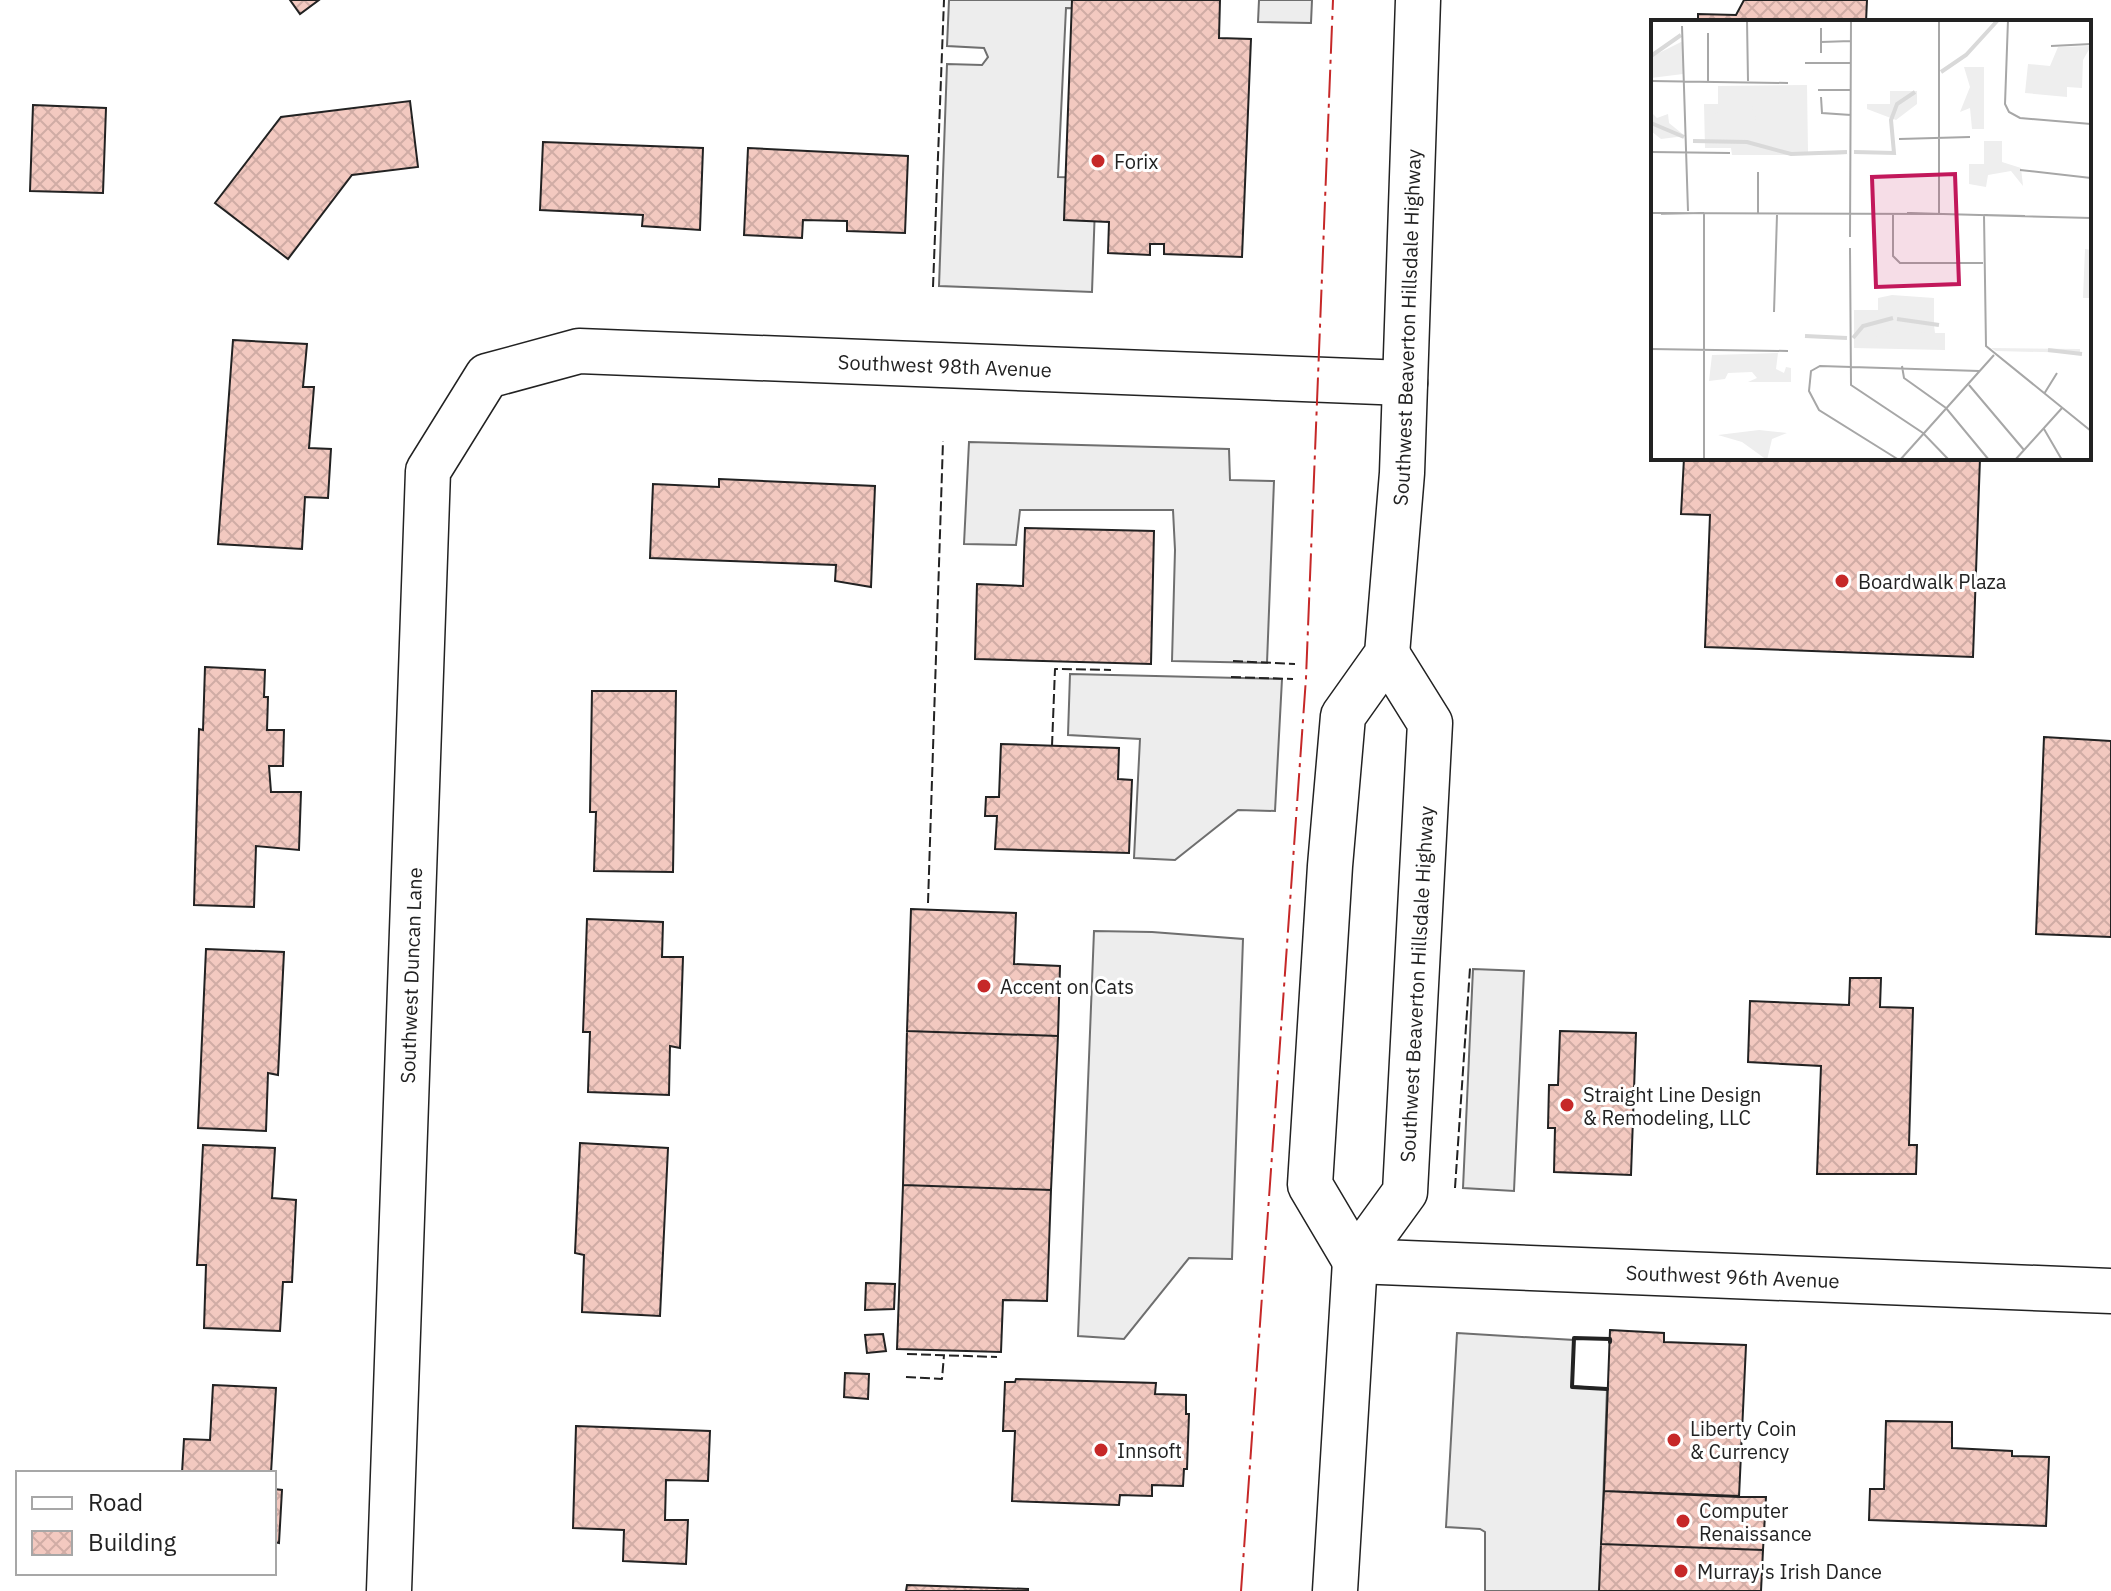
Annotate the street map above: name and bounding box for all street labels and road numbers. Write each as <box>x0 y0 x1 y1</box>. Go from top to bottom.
street label: Southwest Beaverton Hillsdale Highway <box>1386 148 1426 507</box>
street label: Southwest 98th Avenue <box>837 348 1052 383</box>
street label: Southwest Beaverton Hillsdale Highway <box>1393 805 1439 1163</box>
street label: Southwest Duncan Lane <box>393 867 428 1084</box>
street label: Southwest 96th Avenue <box>1625 1258 1840 1294</box>

